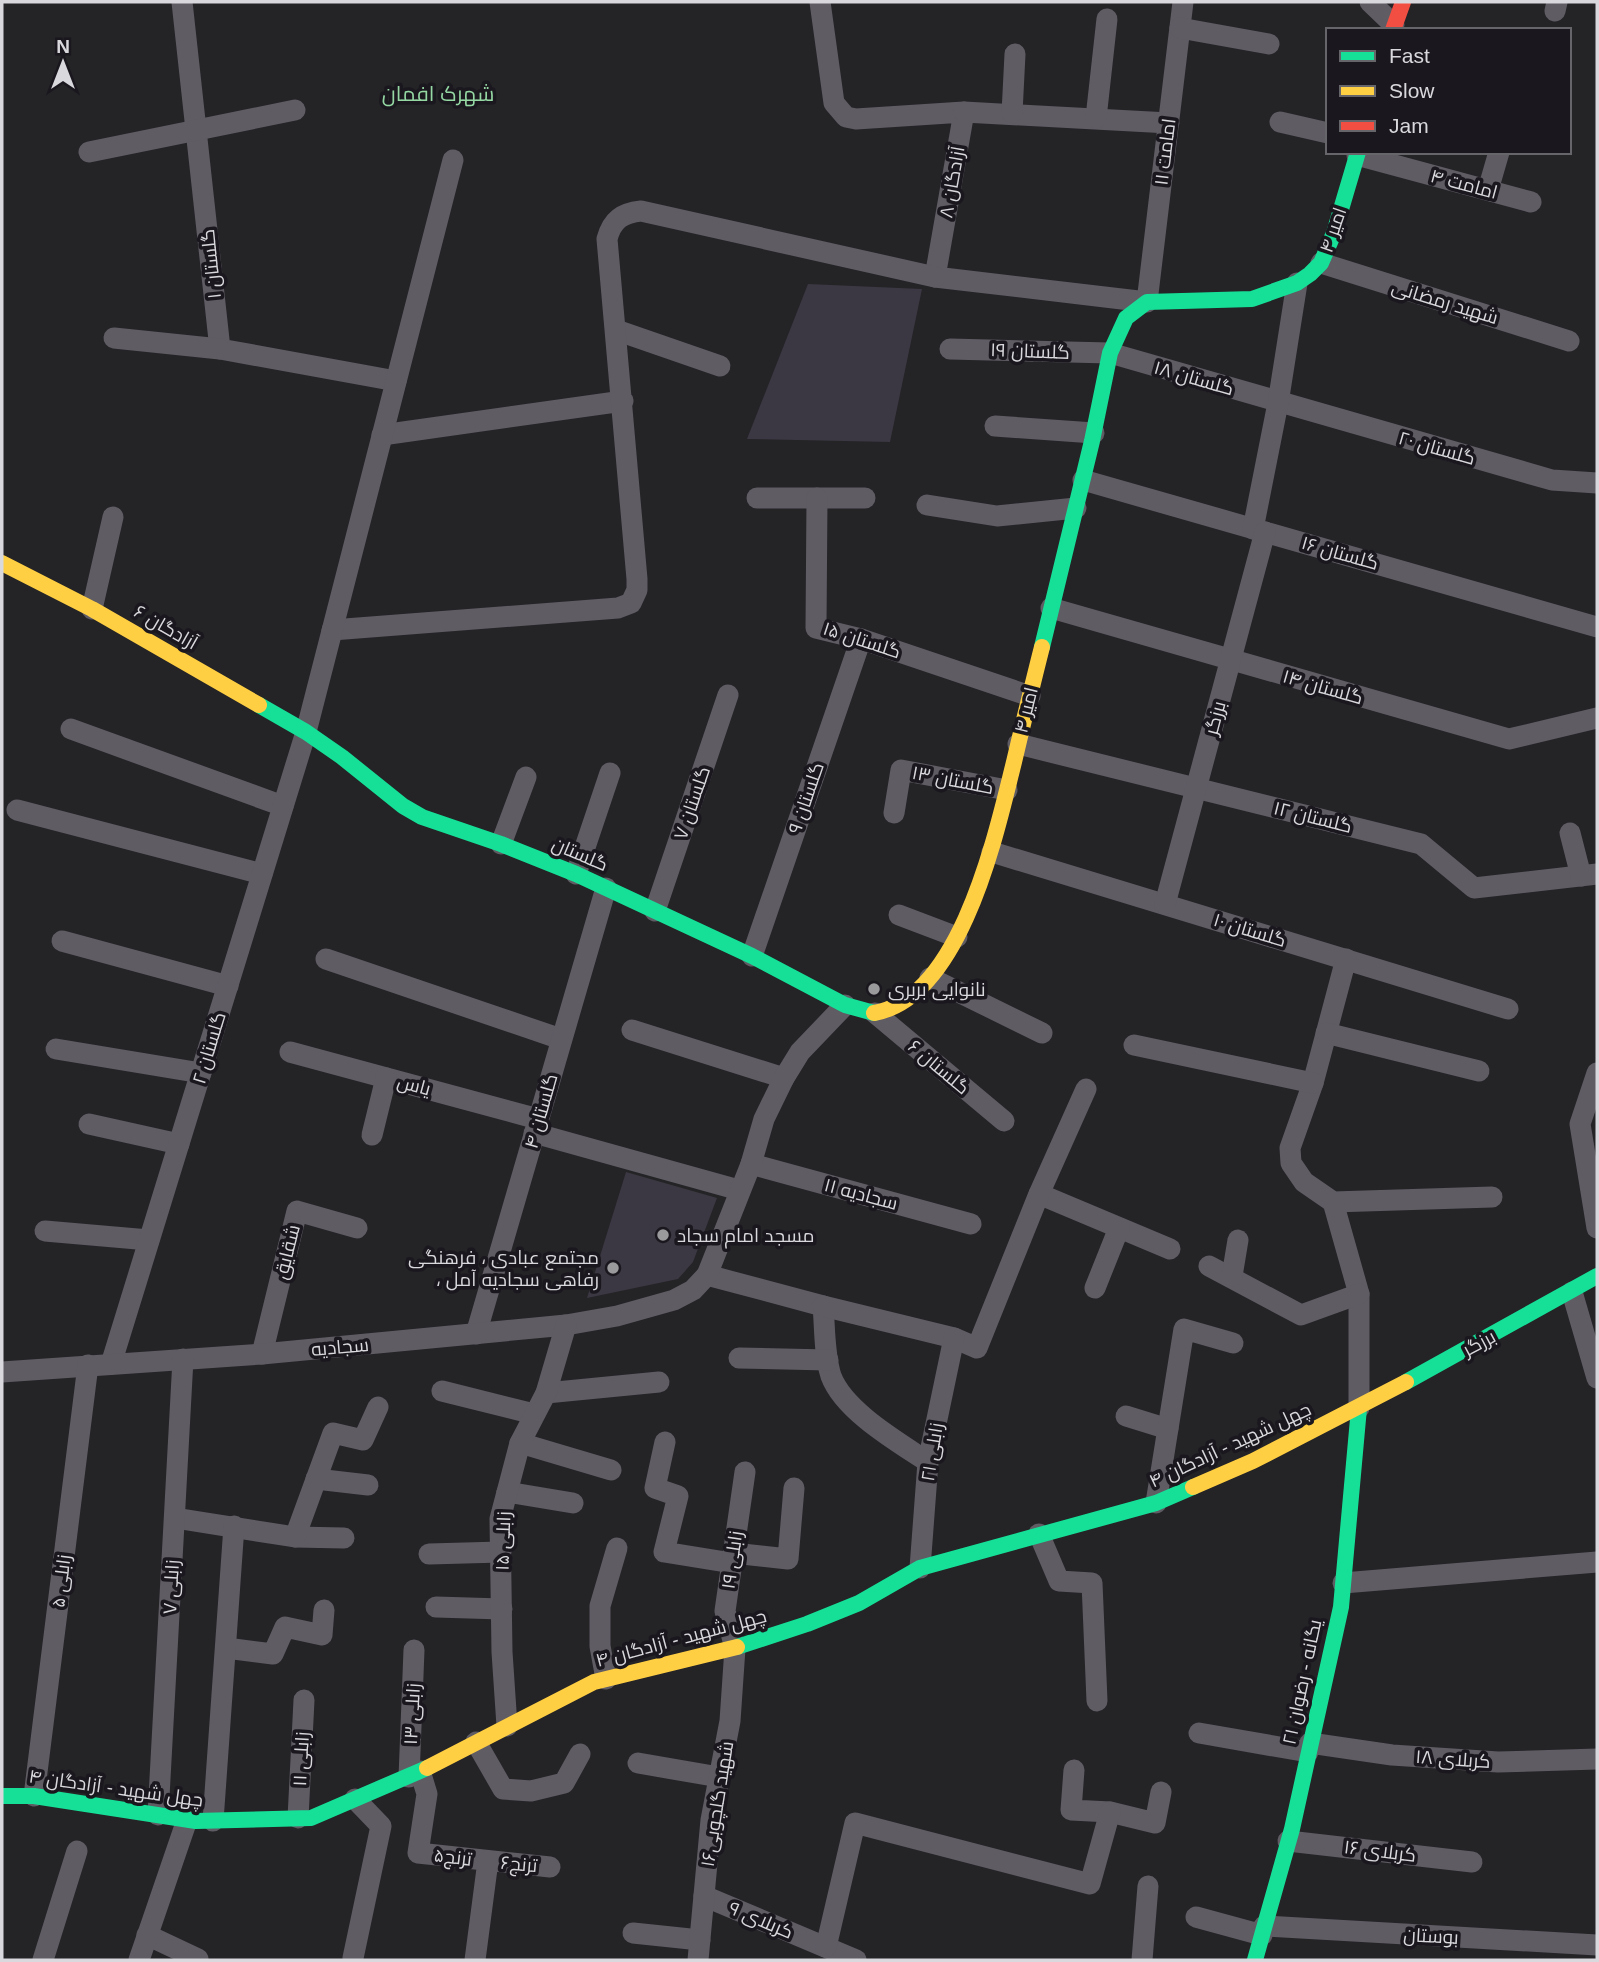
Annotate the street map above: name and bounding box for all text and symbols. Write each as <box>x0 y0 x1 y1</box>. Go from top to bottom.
north arrow <box>28 28 98 98</box>
legend <box>1326 28 1571 154</box>
text: N <box>56 36 70 57</box>
text: Fast <box>1389 44 1430 67</box>
text: Slow <box>1389 79 1435 102</box>
district label: شهرک افمان <box>382 82 494 107</box>
text: Jam <box>1389 114 1429 137</box>
street label: امامت ۱۱ <box>1150 117 1180 187</box>
street label: آزادگان ۸ <box>935 144 970 220</box>
street label: امامت ۴ <box>1428 165 1500 203</box>
street label: امیر ۴ <box>1316 205 1351 256</box>
street label: گلستان ۱ <box>197 228 226 300</box>
street label: شهید رمضانی <box>1389 276 1501 329</box>
street label: گلستان ۱۹ <box>990 339 1070 364</box>
street label: گلستان ۱۸ <box>1151 357 1236 400</box>
street label: گلستان ۲۰ <box>1396 427 1478 470</box>
street label: گلستان ۱۶ <box>1299 532 1381 575</box>
street label: آزادگان ۶ <box>130 600 201 654</box>
street label: گلستان ۱۵ <box>820 618 903 663</box>
street label: گلستان ۱۴ <box>1280 666 1366 709</box>
street label: امیر ۴ <box>1010 685 1043 735</box>
street label: برزگر <box>1200 699 1231 739</box>
street label: گلستان ۹ <box>784 760 829 837</box>
street label: گلستان ۱۳ <box>910 762 996 799</box>
street label: گلستان ۷ <box>670 764 715 843</box>
street label: گلستان ۱۲ <box>1271 797 1354 838</box>
street label: گلستان <box>548 833 611 876</box>
street label: گلستان ۱۰ <box>1211 909 1289 952</box>
place label: نانوایی بربری <box>888 979 986 1001</box>
marker: نانوایی بربری <box>866 981 882 997</box>
street label: گلستان ۲ <box>188 1009 231 1087</box>
street label: گلستان ۶ <box>904 1035 974 1099</box>
street label: یاس <box>395 1070 433 1100</box>
street label: گلستان ۴ <box>520 1071 563 1151</box>
street label: سجادیه ۱۱ <box>822 1174 900 1214</box>
street label: شقایق <box>270 1223 306 1282</box>
place label: مسجد امام سجاد <box>677 1225 814 1249</box>
marker: مسجد امام سجاد <box>655 1227 671 1243</box>
place label: مجتمع عبادی ، فرهنگی ، رفاهی سجادیه آمل <box>408 1247 599 1291</box>
marker: مجتمع عبادی ، فرهنگی ، رفاهی سجادیه آمل <box>605 1260 621 1276</box>
street label: برزگر <box>1458 1326 1500 1362</box>
street label: سجادیه <box>310 1334 370 1360</box>
street label: چهل شهید - آزادگان ۴ <box>1146 1398 1315 1494</box>
street label: زابلی ۲۱ <box>917 1421 948 1483</box>
street label: زابلی ۱۵ <box>491 1511 516 1571</box>
street label: زابلی ۱۹ <box>718 1529 747 1591</box>
street label: زابلی ۵ <box>47 1553 76 1609</box>
street label: زابلی ۷ <box>159 1559 184 1615</box>
street label: چهل شهید - آزادگان ۴ <box>593 1605 769 1673</box>
street label: یگانه - رضوان ۲۱ <box>1278 1617 1327 1747</box>
street label: زابلی ۱۳ <box>400 1683 425 1745</box>
street label: زابلی ۱۱ <box>289 1731 314 1787</box>
street label: شهید گلچوبی۱۶ <box>697 1740 739 1869</box>
street label: کربلای ۱۸ <box>1415 1746 1491 1773</box>
street label: چهل شهید - آزادگان ۴ <box>27 1765 205 1813</box>
street label: کربلای ۱۶ <box>1343 1836 1417 1867</box>
street label: ترنج۵ <box>432 1844 473 1873</box>
street label: ترنج۶ <box>499 1852 538 1879</box>
street label: کربلای ۹ <box>725 1897 796 1944</box>
street label: بوستان <box>1403 1924 1459 1949</box>

